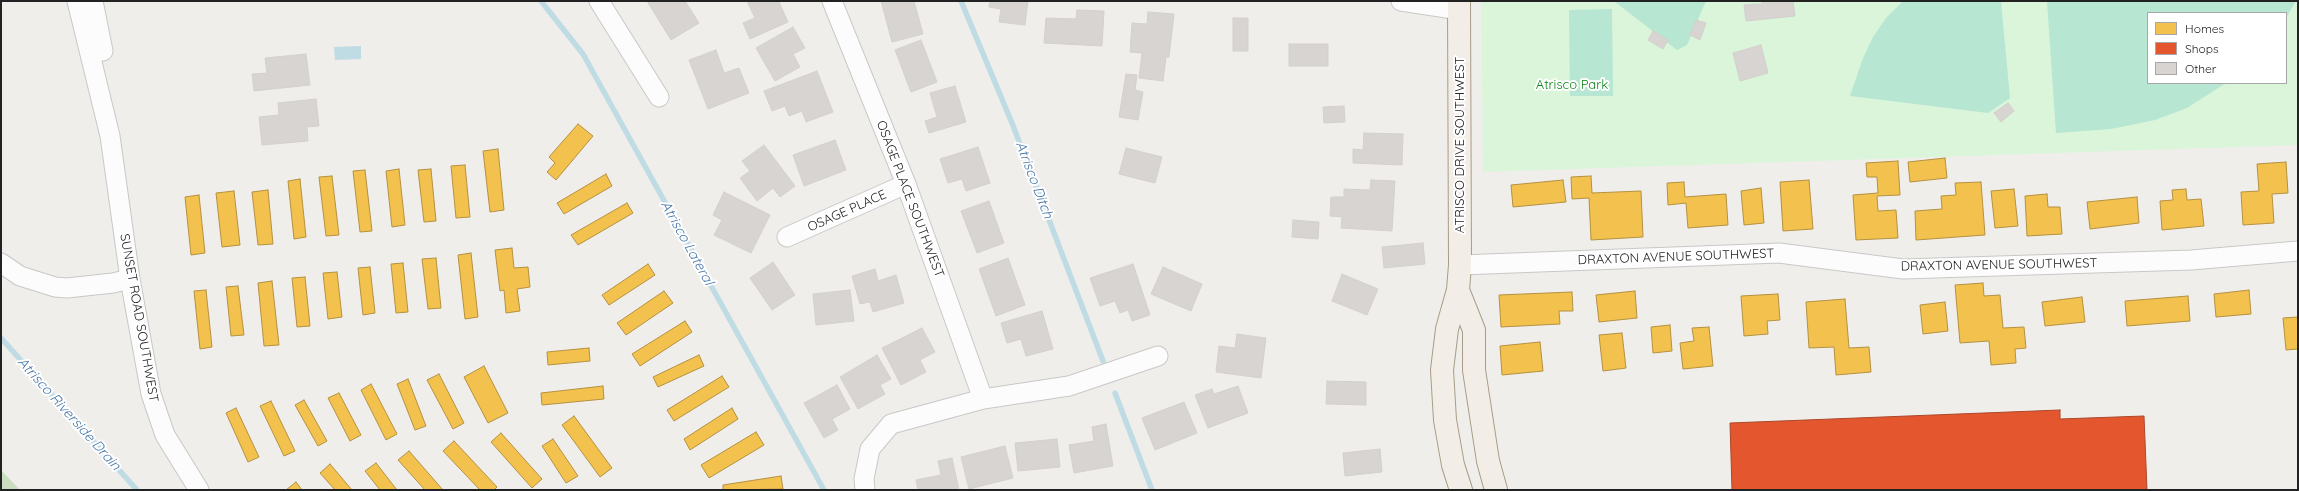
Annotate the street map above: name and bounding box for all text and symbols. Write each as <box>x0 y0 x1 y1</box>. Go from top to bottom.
legend <box>2147 12 2287 84</box>
text: Homes <box>2185 21 2224 36</box>
text: Shops <box>2185 41 2219 56</box>
street label: ATRISCO DRIVE SOUTHWEST <box>1452 57 1468 233</box>
text: Other <box>2185 61 2216 76</box>
park label: Atrisco Park <box>1536 77 1608 93</box>
street label: OSAGE PLACE SOUTHWEST <box>873 118 947 280</box>
water label: Atrisco Ditch <box>1012 139 1056 221</box>
street label: OSAGE PLACE <box>805 187 889 235</box>
water label: Atrisco Lateral <box>657 198 717 288</box>
street label: SUNSET ROAD SOUTHWEST <box>116 233 162 403</box>
street label: DRAXTON AVENUE SOUTHWEST <box>1577 246 1775 268</box>
street label: DRAXTON AVENUE SOUTHWEST <box>1901 255 2097 275</box>
water label: Atrisco Riverside Drain <box>14 354 124 474</box>

